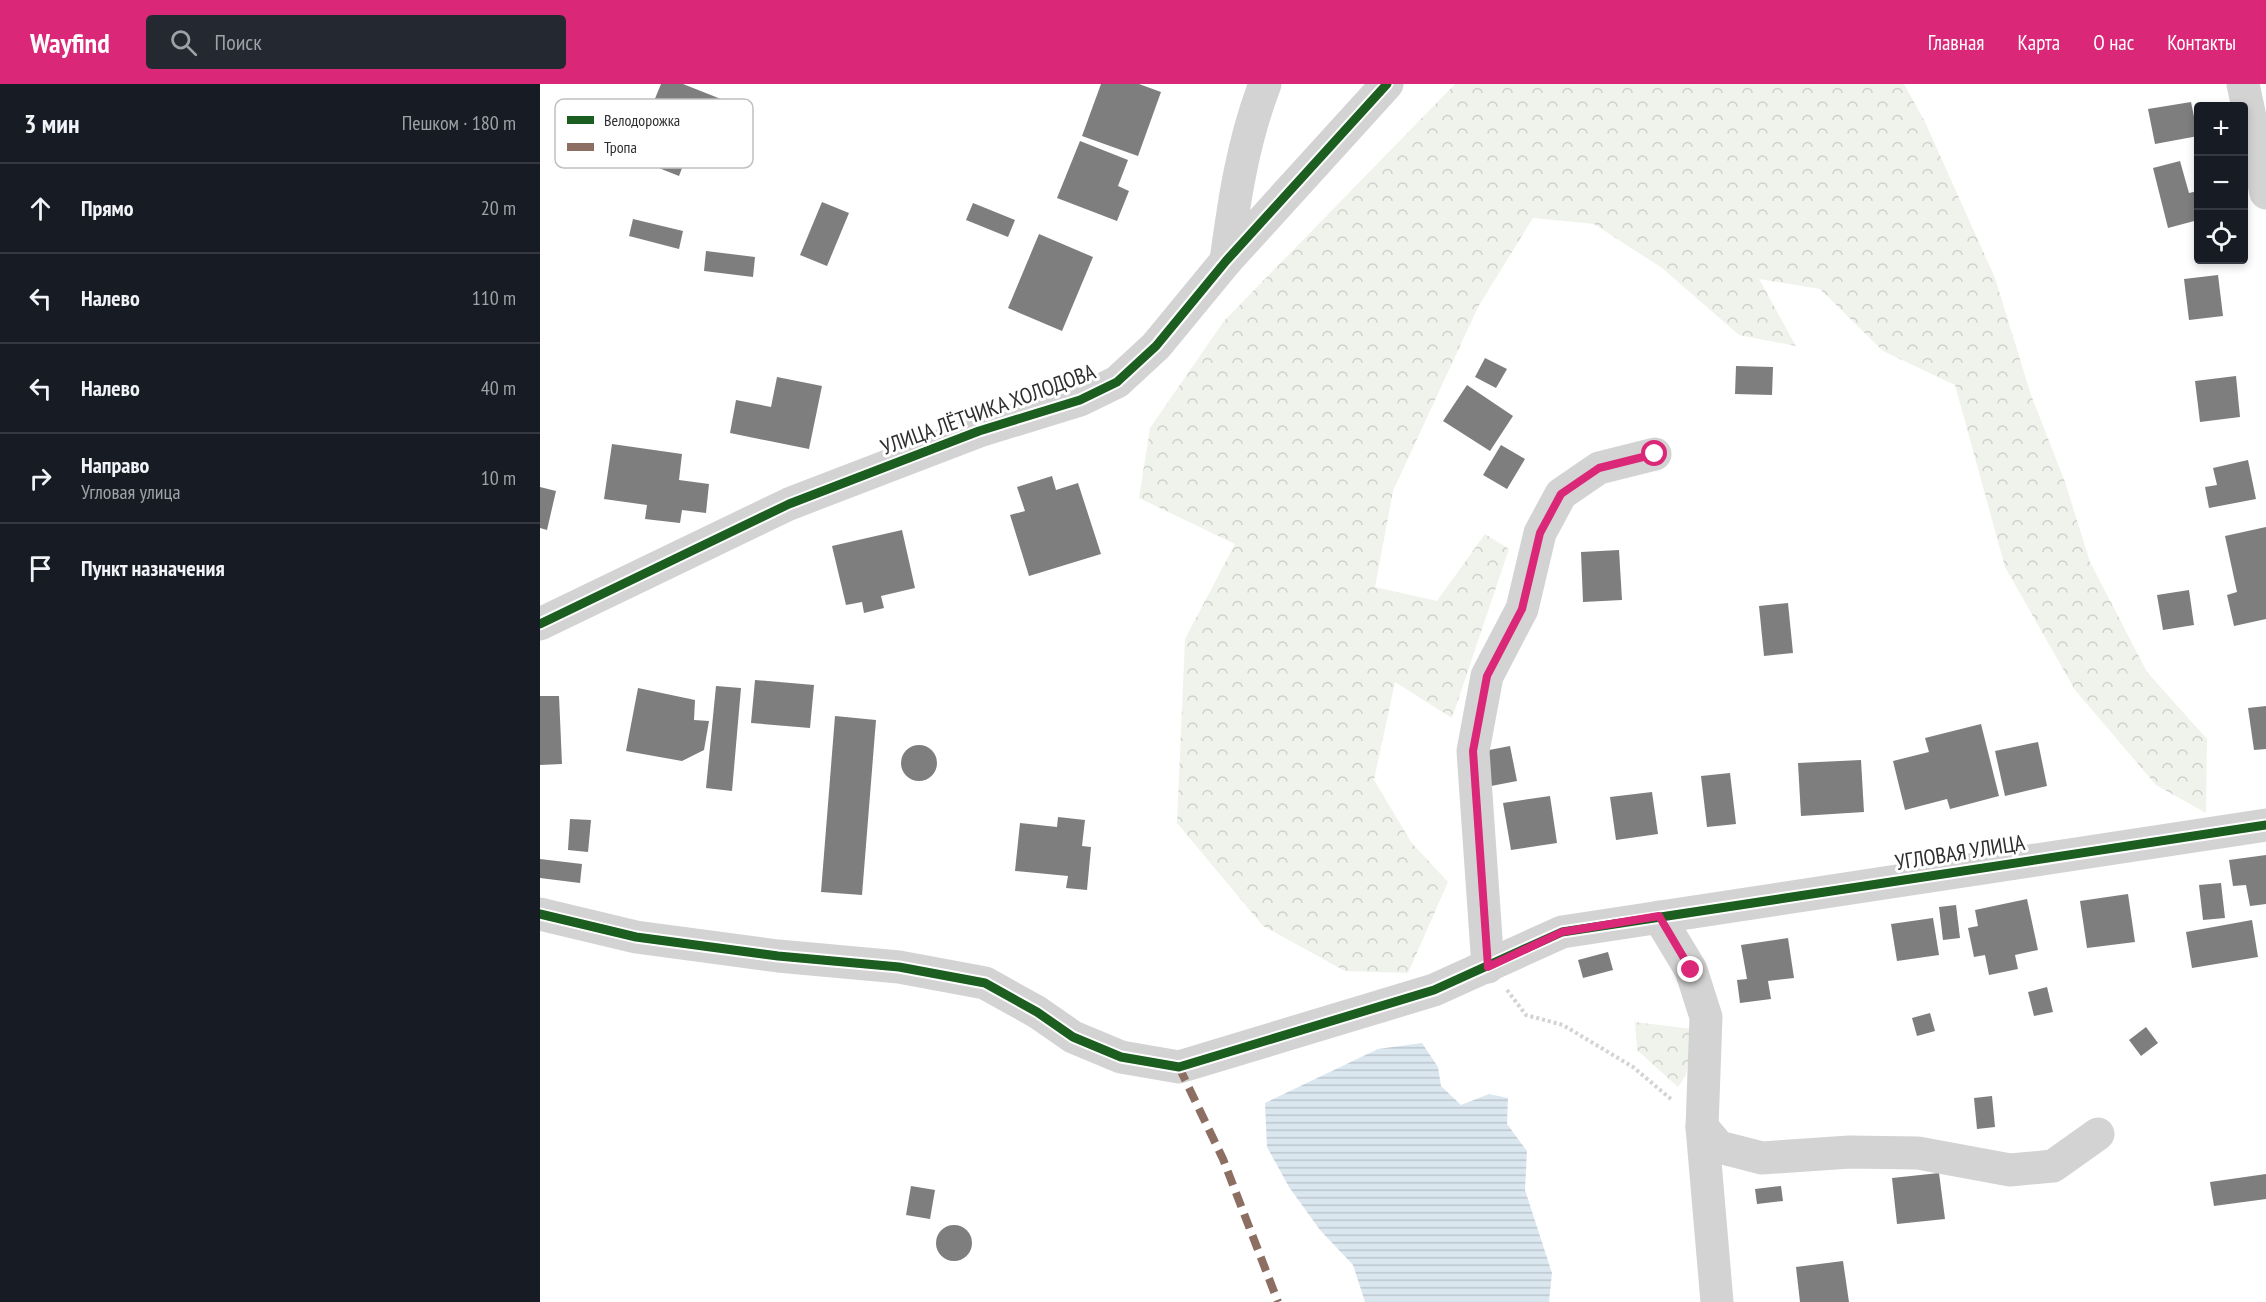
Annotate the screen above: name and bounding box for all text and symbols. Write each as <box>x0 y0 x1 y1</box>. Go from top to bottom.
search box <box>146 15 566 69</box>
text: Wayfind <box>30 24 110 61</box>
icon: search <box>167 26 200 59</box>
text: Поиск <box>215 28 262 56</box>
text: Главная <box>1928 29 1984 56</box>
text: Карта <box>2017 29 2060 56</box>
text: О нас <box>2093 29 2134 56</box>
text: Контакты <box>2167 29 2236 56</box>
legend <box>555 99 753 168</box>
map controls <box>2194 102 2248 264</box>
button: + <box>2194 102 2248 156</box>
text: 3 мин <box>24 107 79 140</box>
text: Пешком · 180 m <box>402 110 516 136</box>
text: Велодорожка <box>604 110 680 130</box>
text: Тропа <box>604 137 637 157</box>
button: − <box>2194 156 2248 210</box>
icon: ahead <box>24 192 57 225</box>
text: Прямо <box>81 194 134 222</box>
text: 20 m <box>481 195 516 221</box>
button: locate <box>2194 210 2248 264</box>
icon: left <box>24 282 57 315</box>
text: Налево <box>81 284 140 312</box>
text: 110 m <box>472 285 516 311</box>
street label: УЛИЦА ЛЁТЧИКА ХОЛОДОВА <box>877 357 1100 461</box>
icon: left <box>24 372 57 405</box>
text: Налево <box>81 374 140 402</box>
text: 40 m <box>481 375 516 401</box>
route start <box>1641 440 1667 466</box>
text: Направо <box>81 451 149 479</box>
icon: right <box>24 462 57 495</box>
text: 10 m <box>481 465 516 491</box>
text: Угловая улица <box>81 479 180 505</box>
icon: arrive <box>24 552 57 585</box>
text: Пункт назначения <box>81 554 225 582</box>
street label: УГЛОВАЯ УЛИЦА <box>1893 828 2027 876</box>
route end <box>1677 956 1703 982</box>

